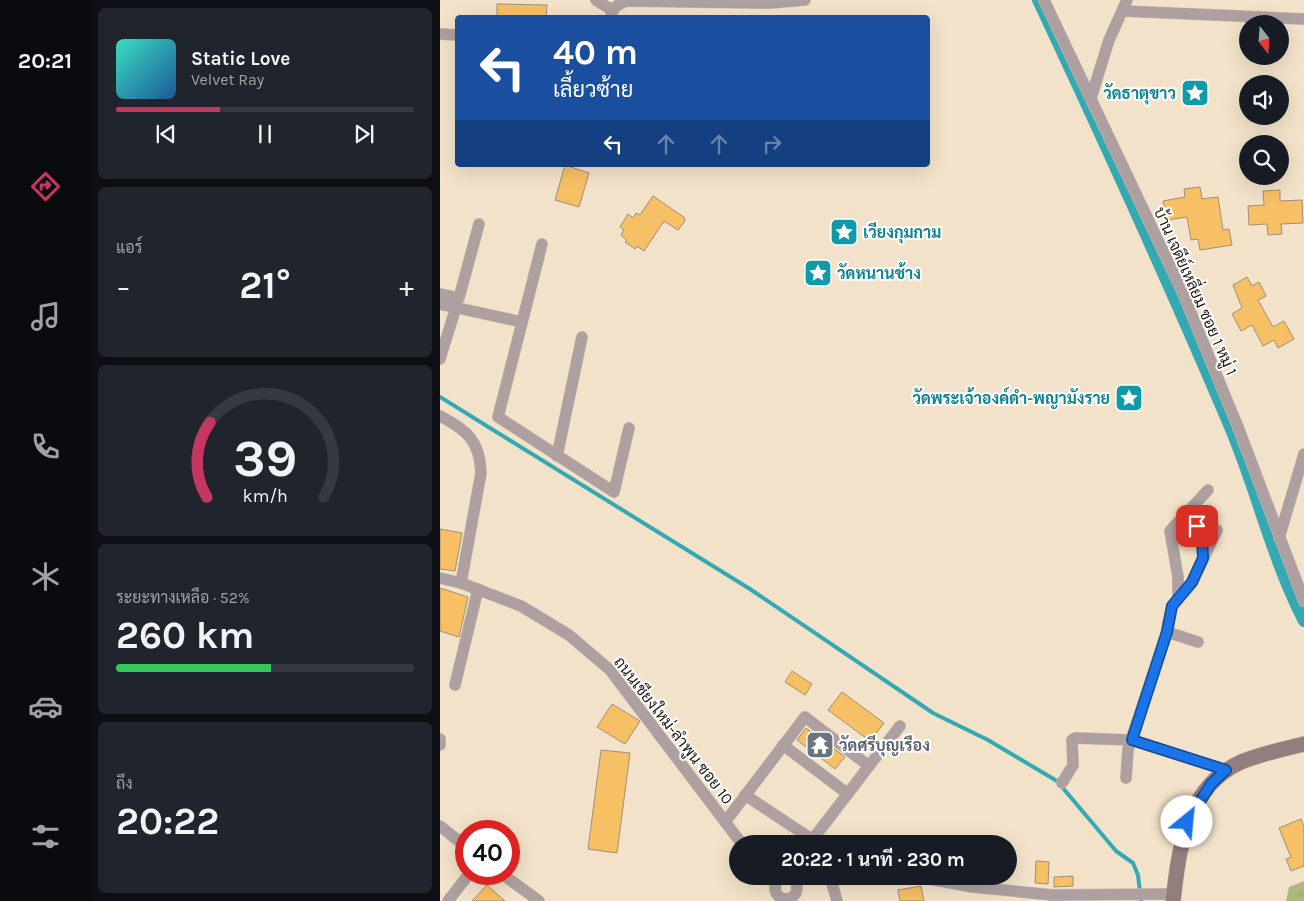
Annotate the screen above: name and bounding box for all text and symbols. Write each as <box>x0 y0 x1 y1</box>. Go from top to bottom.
north arrow <box>1239 15 1289 65</box>
map controls <box>1239 15 1289 185</box>
text: 40 m <box>553 32 638 73</box>
icon: left <box>470 35 535 100</box>
text: 20:21 <box>18 48 72 74</box>
text: Static Love <box>191 48 290 70</box>
text: Velvet Ray <box>191 70 264 89</box>
button: sound <box>1239 75 1289 125</box>
text: เลี้ยวซ้าย <box>553 77 633 103</box>
place icon: วัดธาตุขาว <box>1180 78 1210 108</box>
place label: วัดธาตุขาว <box>1103 83 1176 105</box>
icon: previous <box>152 120 180 148</box>
icon: pause <box>251 120 279 148</box>
icon: next <box>350 120 378 148</box>
icon: left <box>599 130 627 158</box>
icon: ahead <box>652 130 680 158</box>
icon: ahead <box>705 130 733 158</box>
icon: right <box>758 130 786 158</box>
button: search <box>1239 135 1289 185</box>
icon: directions <box>28 169 63 204</box>
street label: บ้าน เจดีย์เหลี่ยม ซอย 1 หมู่ 1 <box>1148 202 1246 379</box>
place icon: เวียงกุมกาม <box>829 217 859 247</box>
place label: เวียงกุมกาม <box>863 222 941 244</box>
text: แอร์ <box>116 238 142 257</box>
place icon: วัดหนานช้าง <box>803 258 833 288</box>
place label: วัดหนานช้าง <box>837 262 921 283</box>
text: 21° <box>239 263 291 308</box>
text: − <box>116 270 131 303</box>
text: + <box>399 270 414 303</box>
icon: music <box>28 299 63 334</box>
place icon: วัดพระเจ้าองค์ดำ-พญามังราย <box>1114 383 1144 413</box>
place label: วัดพระเจ้าองค์ดำ-พญามังราย <box>912 387 1110 409</box>
text: 39 <box>233 428 297 489</box>
icon: phone <box>28 429 63 464</box>
text: km/h <box>242 486 288 507</box>
pin <box>1176 505 1218 547</box>
icon: arrive <box>1183 512 1211 540</box>
icon: climate <box>28 559 63 594</box>
text: ระยะทางเหลือ · 52% <box>116 588 250 607</box>
text: 260 km <box>116 613 254 658</box>
street label: ถนนเชียงใหม่-ลำพูน ซอย 10 <box>609 652 739 809</box>
icon: car <box>28 689 63 724</box>
temple icon: วัดศรีบุญเรือง <box>805 730 835 760</box>
place label: วัดศรีบุญเรือง <box>839 735 930 757</box>
text: ถึง <box>116 774 133 793</box>
position arrow <box>1160 795 1212 847</box>
text: 20:22 <box>116 799 219 844</box>
icon: filters <box>28 819 63 854</box>
speed limit sign: 40 <box>455 820 520 885</box>
text: 20:22 · 1 นาที · 230 m <box>781 849 965 871</box>

